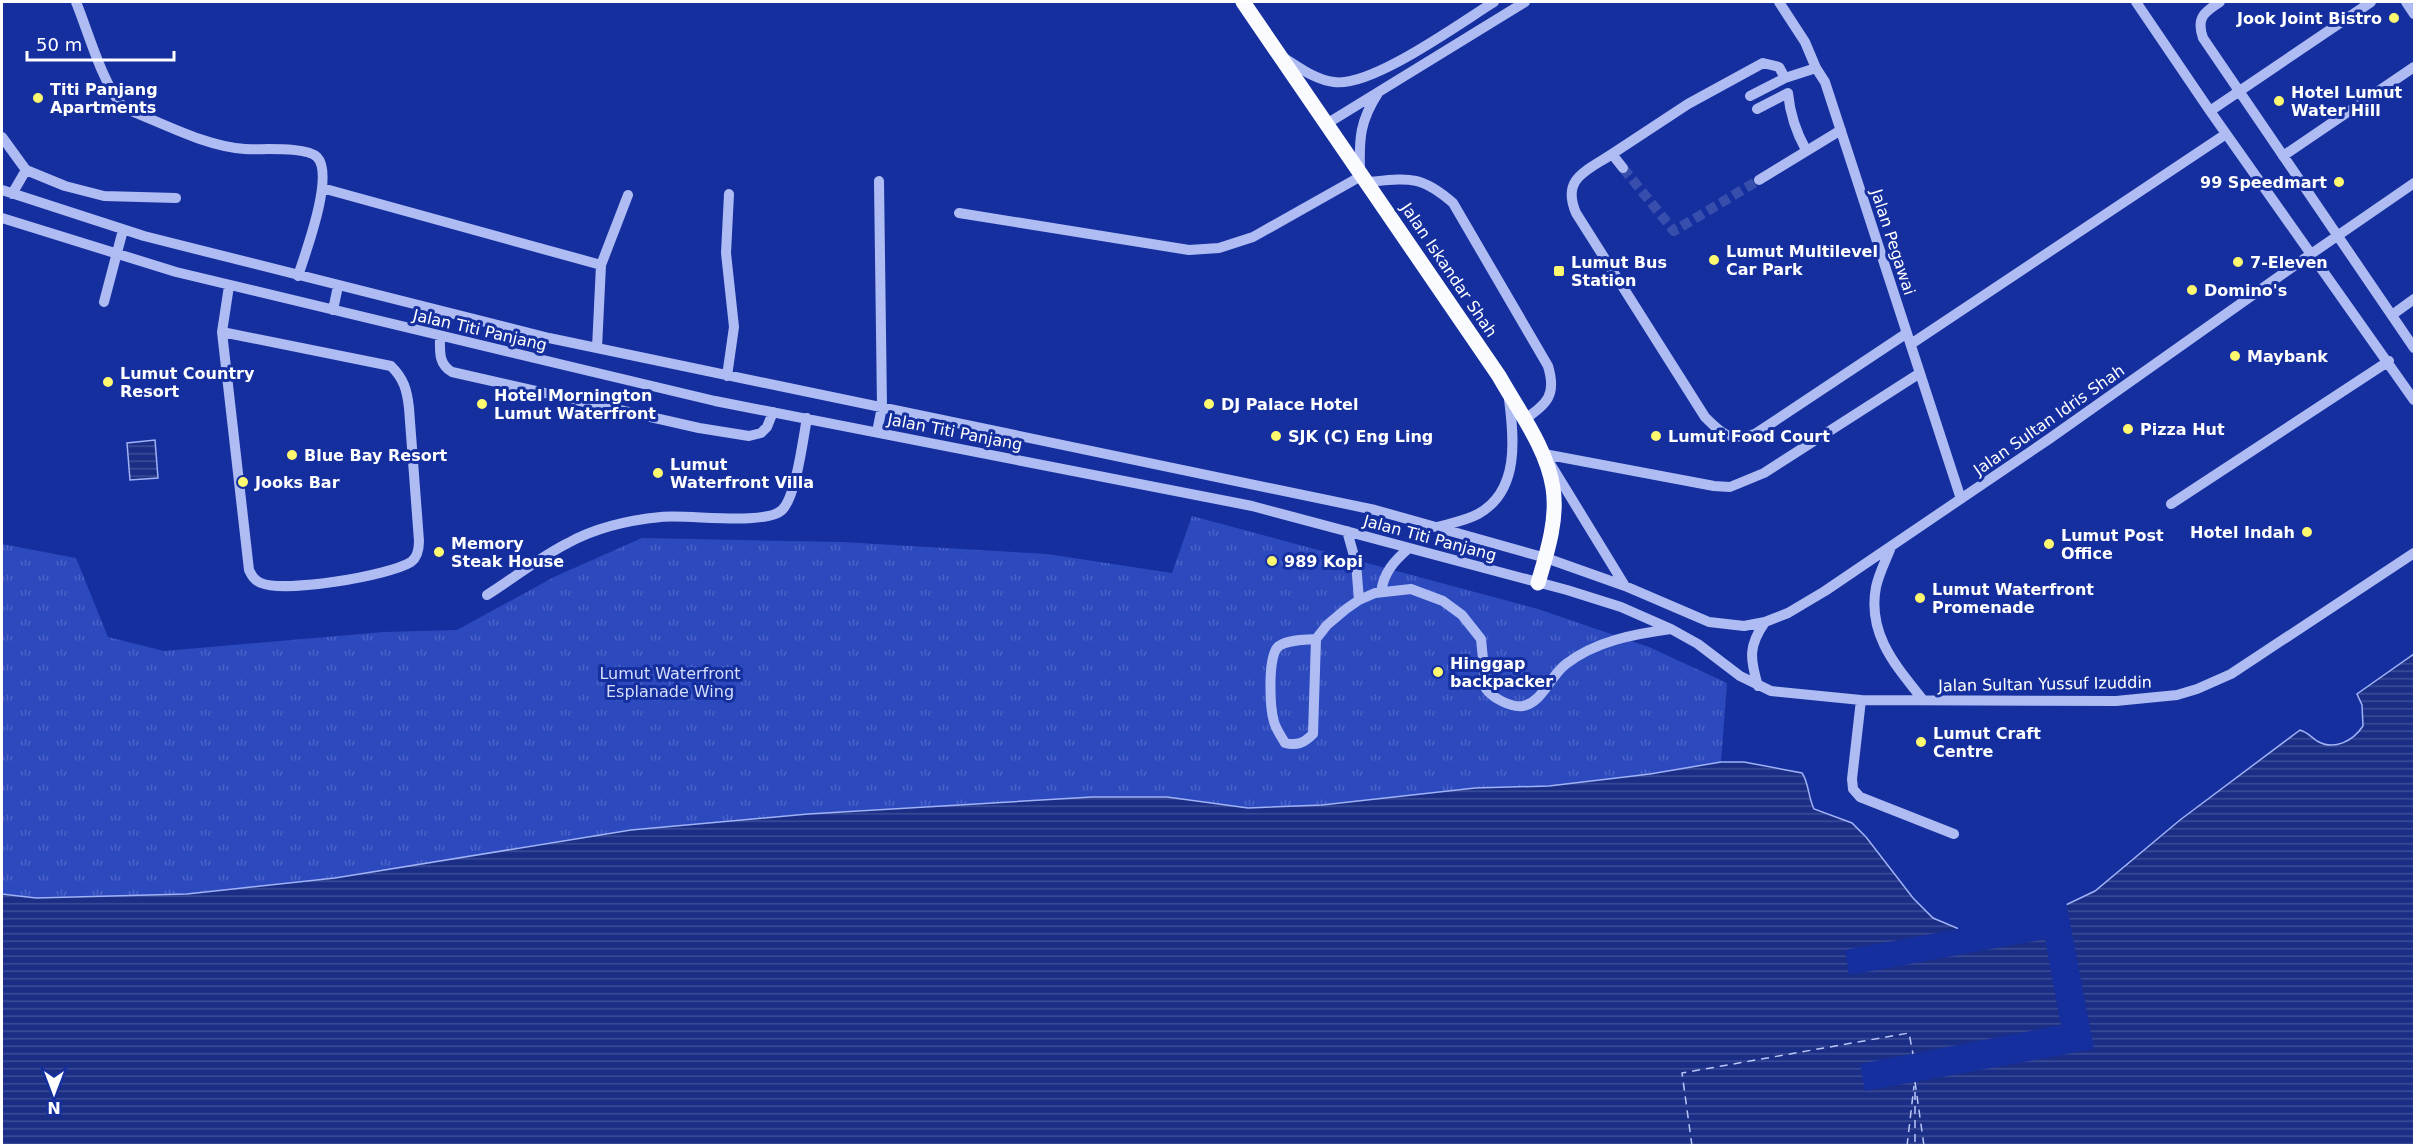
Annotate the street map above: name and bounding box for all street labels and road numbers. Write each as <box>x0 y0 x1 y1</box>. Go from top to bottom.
street label: Jalan Pegawai <box>1867 186 1919 297</box>
street label: Jalan Iskandar Shah <box>1396 198 1501 341</box>
street label: Jalan Titi Panjang <box>410 305 549 355</box>
street label: Jalan Sultan Idris Shah <box>1969 361 2128 480</box>
street label: Jalan Titi Panjang <box>885 409 1024 454</box>
street label: Jalan Titi Panjang <box>1360 511 1499 565</box>
street label: Jalan Sultan Yussuf Izuddin <box>1937 673 2152 695</box>

